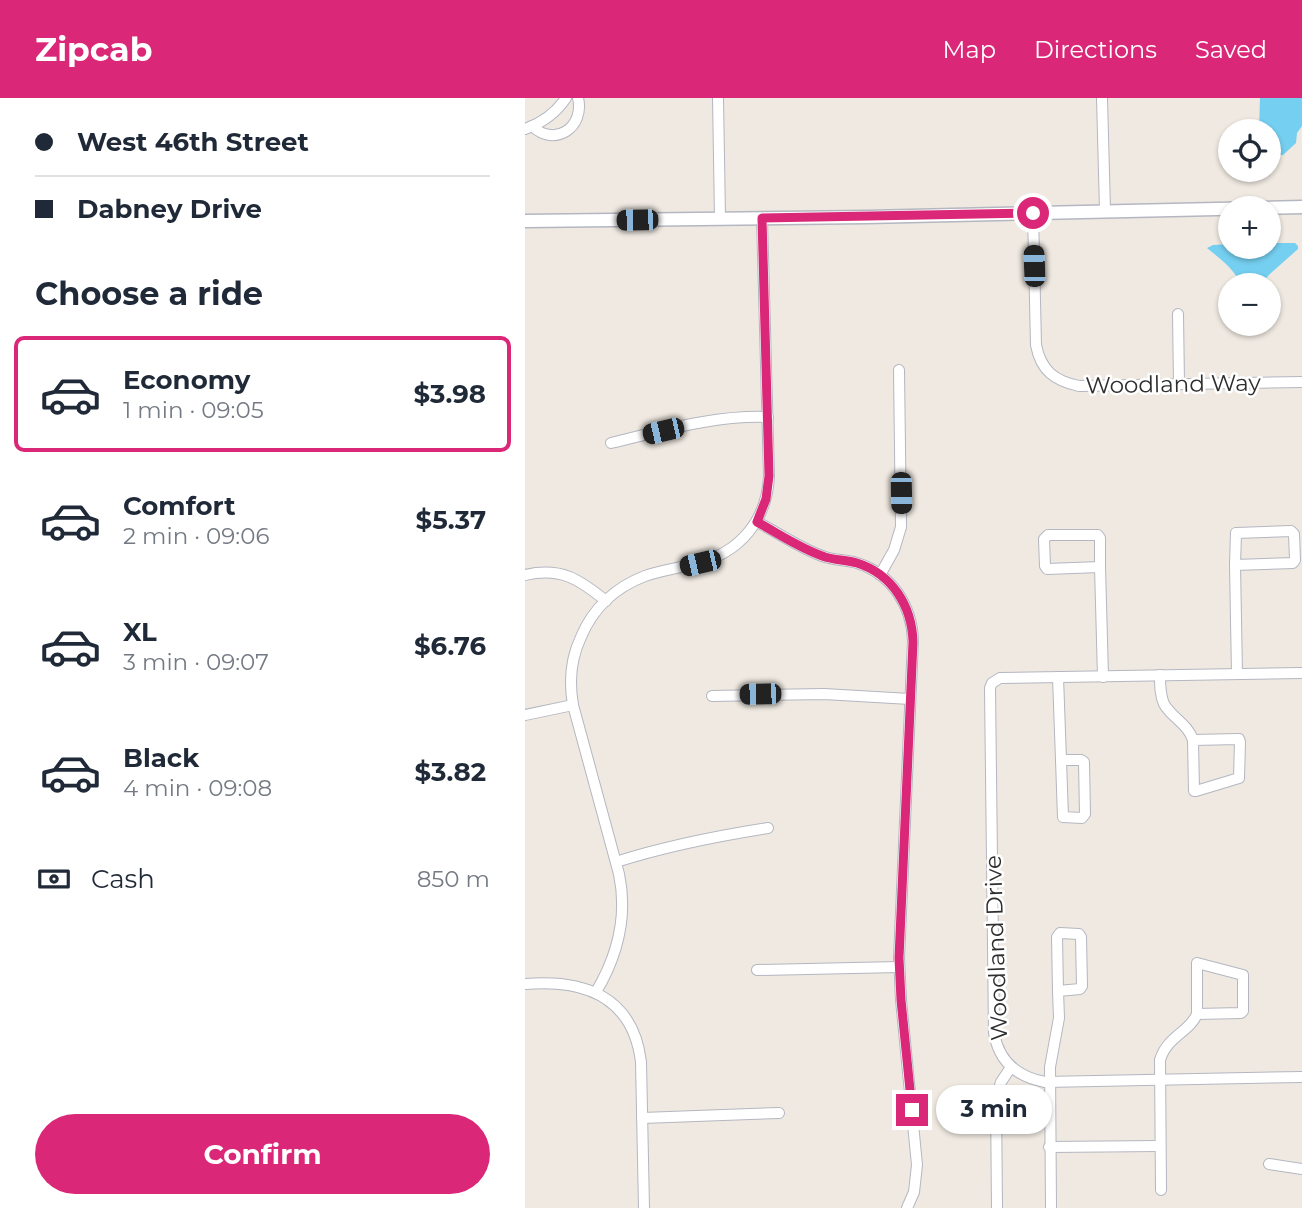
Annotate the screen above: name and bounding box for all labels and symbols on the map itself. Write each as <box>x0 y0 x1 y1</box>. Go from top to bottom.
route start <box>1017 197 1049 229</box>
car <box>616 209 659 231</box>
car <box>1023 245 1046 287</box>
street label: Woodland Way <box>1085 368 1262 400</box>
car <box>641 416 686 446</box>
car <box>891 472 912 514</box>
car <box>678 548 723 578</box>
car <box>739 683 782 705</box>
street label: Woodland Drive <box>979 855 1013 1041</box>
callout: 3 min <box>937 1086 1052 1134</box>
route end <box>896 1094 928 1126</box>

